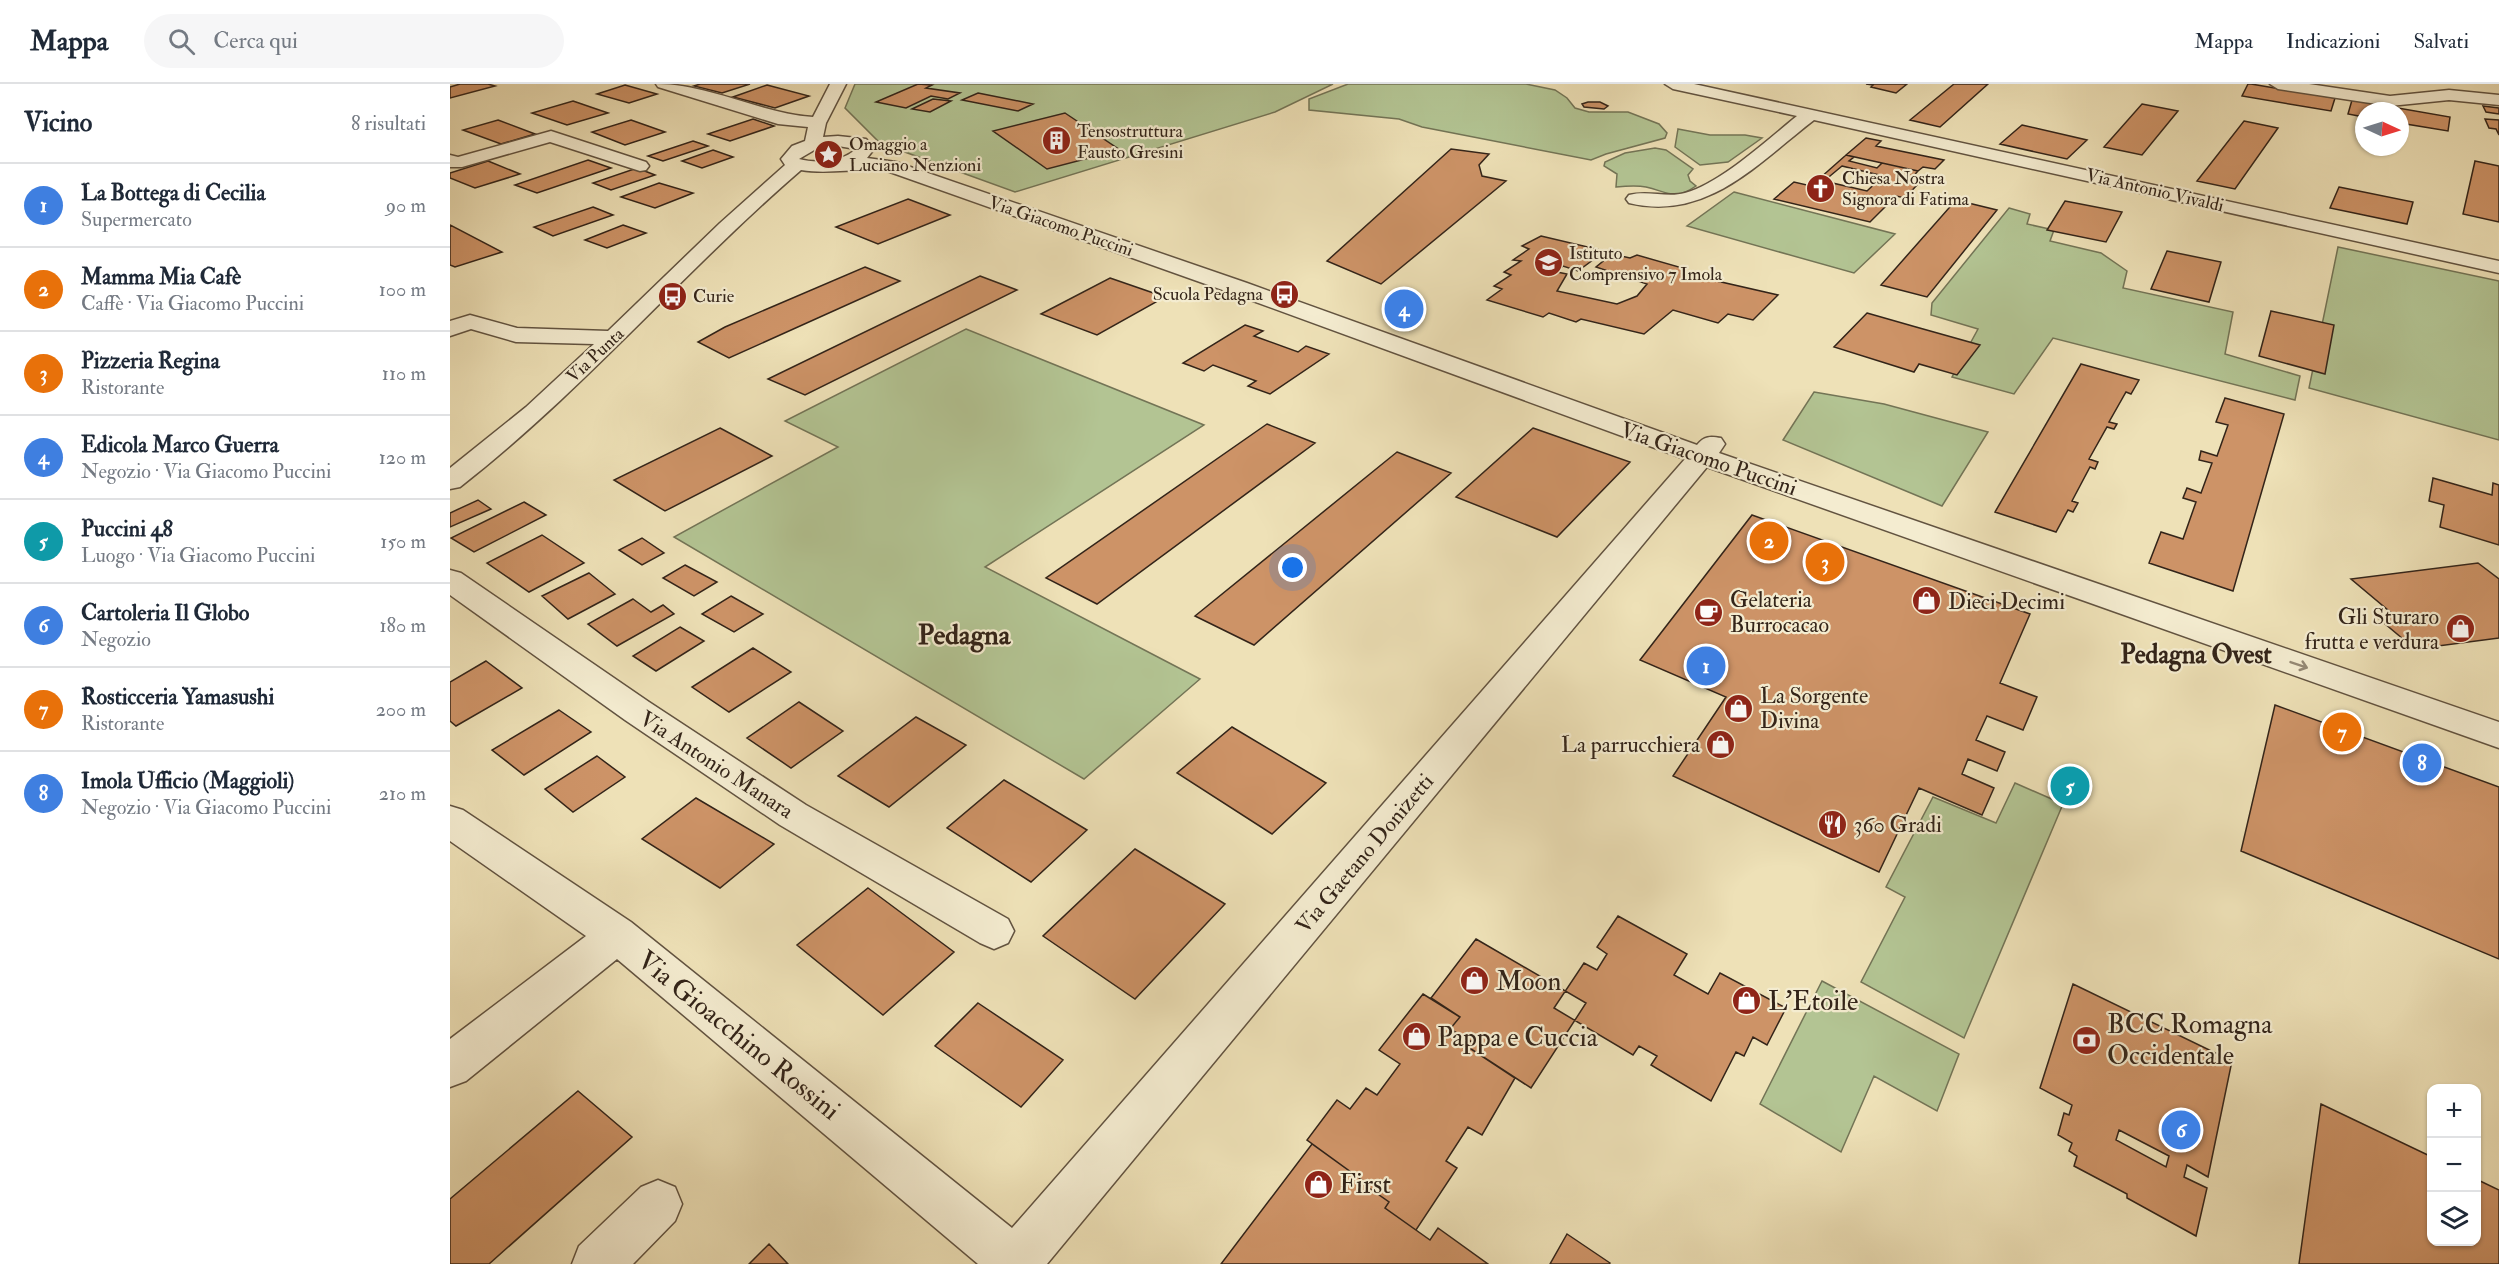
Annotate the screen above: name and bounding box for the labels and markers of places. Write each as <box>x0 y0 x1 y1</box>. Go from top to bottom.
place label: Tensostruttura Fausto Gresini <box>1077 120 1183 164</box>
building icon: Tensostruttura Fausto Gresini <box>1040 125 1072 157</box>
place label: Omaggio a Luciano Nenzioni <box>849 133 981 177</box>
place icon: Omaggio a Luciano Nenzioni <box>812 138 844 170</box>
place label: Chiesa Nostra Signora di Fatima <box>1842 167 1970 211</box>
church icon: Chiesa Nostra Signora di Fatima <box>1805 172 1837 204</box>
place label: Istituto Comprensivo 7 Imola <box>1569 242 1723 286</box>
school or university icon: Istituto Comprensivo 7 Imola <box>1532 247 1564 279</box>
bus stop icon: Scuola Pedagna <box>1268 278 1300 310</box>
bus stop icon: Curie <box>656 280 688 312</box>
place label: Scuola Pedagna <box>1153 283 1264 306</box>
place label: Curie <box>693 285 735 308</box>
pin: 4 <box>1384 286 1424 332</box>
pin: 2 <box>1750 518 1788 564</box>
pin: 3 <box>1806 540 1844 584</box>
shop icon: Dieci Decimi <box>1911 585 1943 617</box>
place label: Gelateria Burrocacao <box>1730 586 1829 639</box>
place label: Dieci Decimi <box>1948 588 2065 616</box>
cafe icon: Gelateria Burrocacao <box>1693 596 1725 628</box>
place label: Gli Sturaro frutta e verdura <box>2305 603 2440 656</box>
shop icon: Gli Sturaro frutta e verdura <box>2444 613 2476 645</box>
pin: 1 <box>1686 644 1726 688</box>
place label: La Sorgente Divina <box>1760 682 1868 735</box>
shop icon: La Sorgente Divina <box>1723 692 1755 724</box>
pin: 7 <box>2322 710 2362 754</box>
shop icon: La parrucchiera <box>1705 728 1737 760</box>
place label: La parrucchiera <box>1561 731 1701 760</box>
pin: 8 <box>2402 740 2442 786</box>
pin: 5 <box>2050 764 2090 808</box>
restaurant icon: 360 Gradi <box>1817 808 1849 840</box>
place label: 360 Gradi <box>1854 811 1942 839</box>
shop icon: Moon <box>1459 965 1491 997</box>
place label: Moon <box>1496 965 1562 998</box>
shop icon: L'Etoile <box>1731 985 1763 1017</box>
place label: L'Etoile <box>1768 985 1858 1018</box>
place label: BCC Romagna Occidentale <box>2107 1008 2273 1072</box>
shop icon: Pappa e Cuccia <box>1400 1021 1432 1053</box>
place label: Pappa e Cuccia <box>1437 1021 1599 1055</box>
bank icon: BCC Romagna Occidentale <box>2070 1024 2102 1056</box>
pin: 6 <box>2162 1108 2200 1152</box>
shop icon: First <box>1302 1168 1334 1200</box>
place label: First <box>1339 1168 1391 1201</box>

